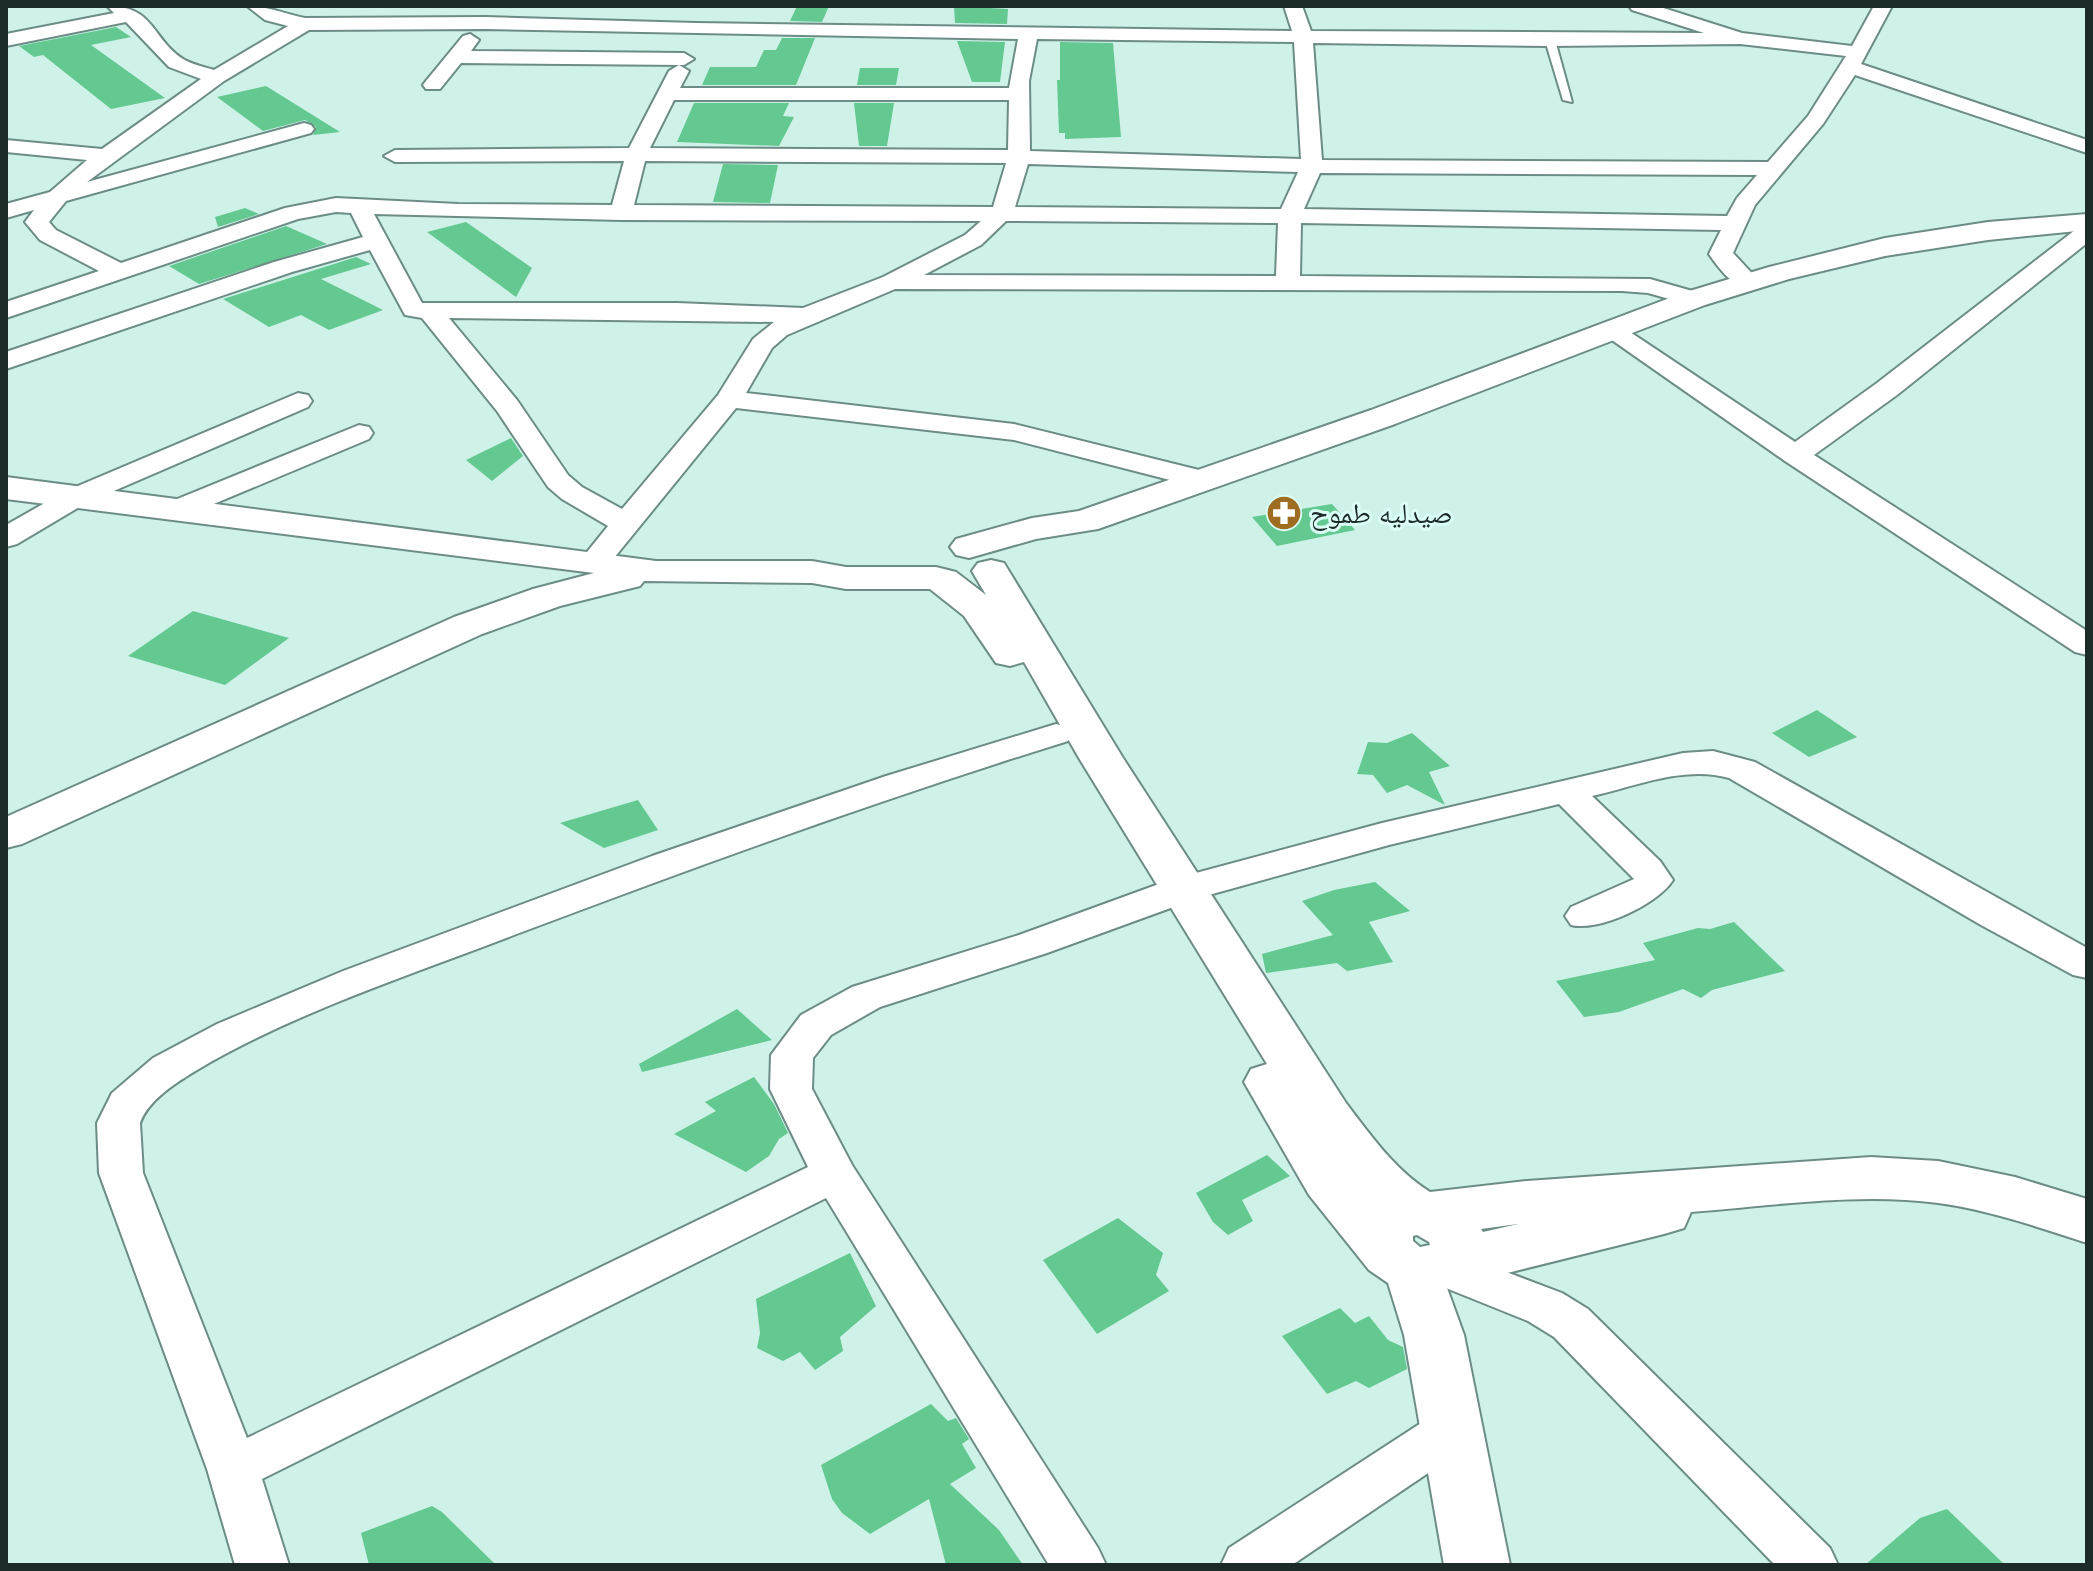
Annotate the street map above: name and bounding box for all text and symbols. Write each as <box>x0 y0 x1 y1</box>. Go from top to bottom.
pharmacy icon: صيدليه طموح <box>1265 494 1303 532</box>
place label: صيدليه طموح <box>1310 496 1453 531</box>

